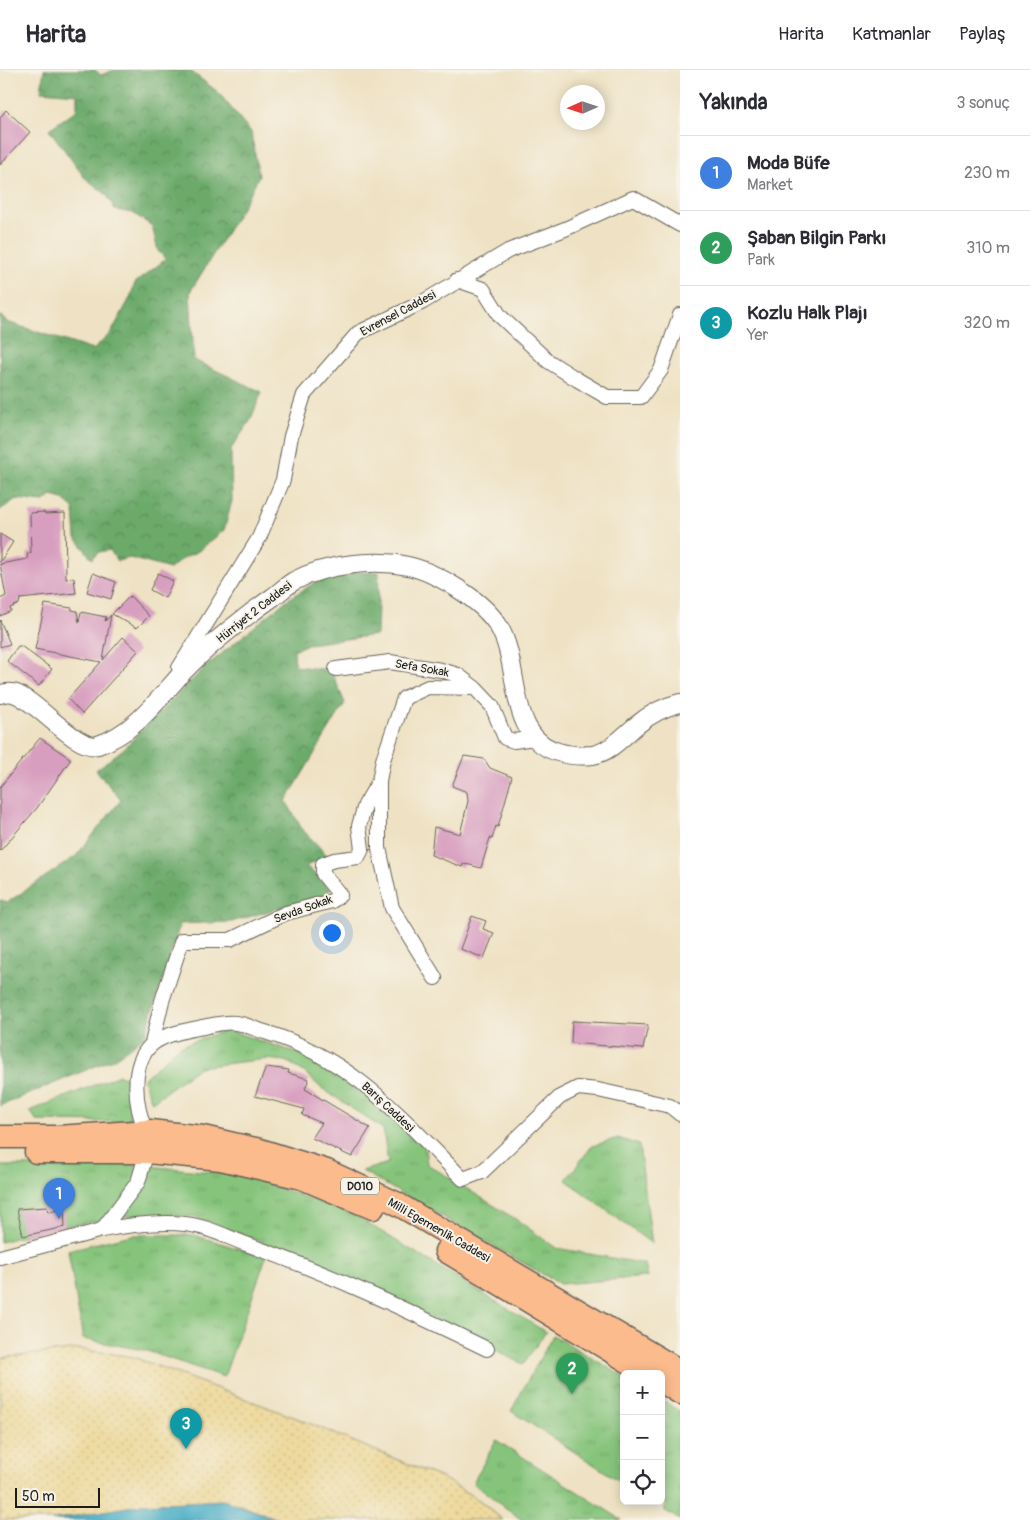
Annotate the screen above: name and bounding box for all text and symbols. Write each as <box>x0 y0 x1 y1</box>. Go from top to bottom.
text: Harita <box>25 20 86 49</box>
text: Harita <box>778 23 824 46</box>
text: Katmanlar <box>852 23 931 46</box>
text: Paylaş <box>959 23 1005 46</box>
north arrow <box>560 85 605 130</box>
text: Yakında <box>700 89 767 116</box>
text: 3 sonuç <box>957 93 1010 113</box>
text: Moda Büfe <box>747 151 830 175</box>
text: 1 <box>713 163 719 183</box>
text: 230 m <box>964 163 1010 183</box>
text: Market <box>747 175 793 195</box>
text: Şaban Bilgin Parkı <box>747 226 886 250</box>
text: 2 <box>712 238 720 258</box>
text: 310 m <box>966 238 1010 258</box>
text: Park <box>747 250 775 270</box>
street label: Evrensel Caddesi <box>358 287 439 340</box>
text: Kozlu Halk Plajı <box>747 301 868 325</box>
text: 3 <box>712 313 720 333</box>
text: 320 m <box>964 313 1010 333</box>
text: Yer <box>747 325 768 345</box>
street label: Hürriyet 2 Caddesi <box>214 578 295 647</box>
street label: Sefa Sokak <box>394 656 450 681</box>
street label: Sevda Sokak <box>272 892 335 927</box>
your location <box>319 920 345 946</box>
street label: Barış Caddesi <box>358 1079 417 1136</box>
pin: 1 <box>43 1178 75 1219</box>
road number: D010 <box>341 1178 379 1194</box>
street label: Milli Egemenlik Caddesi <box>385 1195 493 1266</box>
pin: 2 <box>556 1353 588 1394</box>
map controls <box>620 1370 665 1505</box>
button: + <box>620 1370 665 1415</box>
pin: 3 <box>170 1408 202 1449</box>
button: − <box>620 1415 665 1460</box>
button: locate <box>620 1460 665 1505</box>
scale bar <box>15 1485 100 1508</box>
text: 50 m <box>22 1488 55 1505</box>

